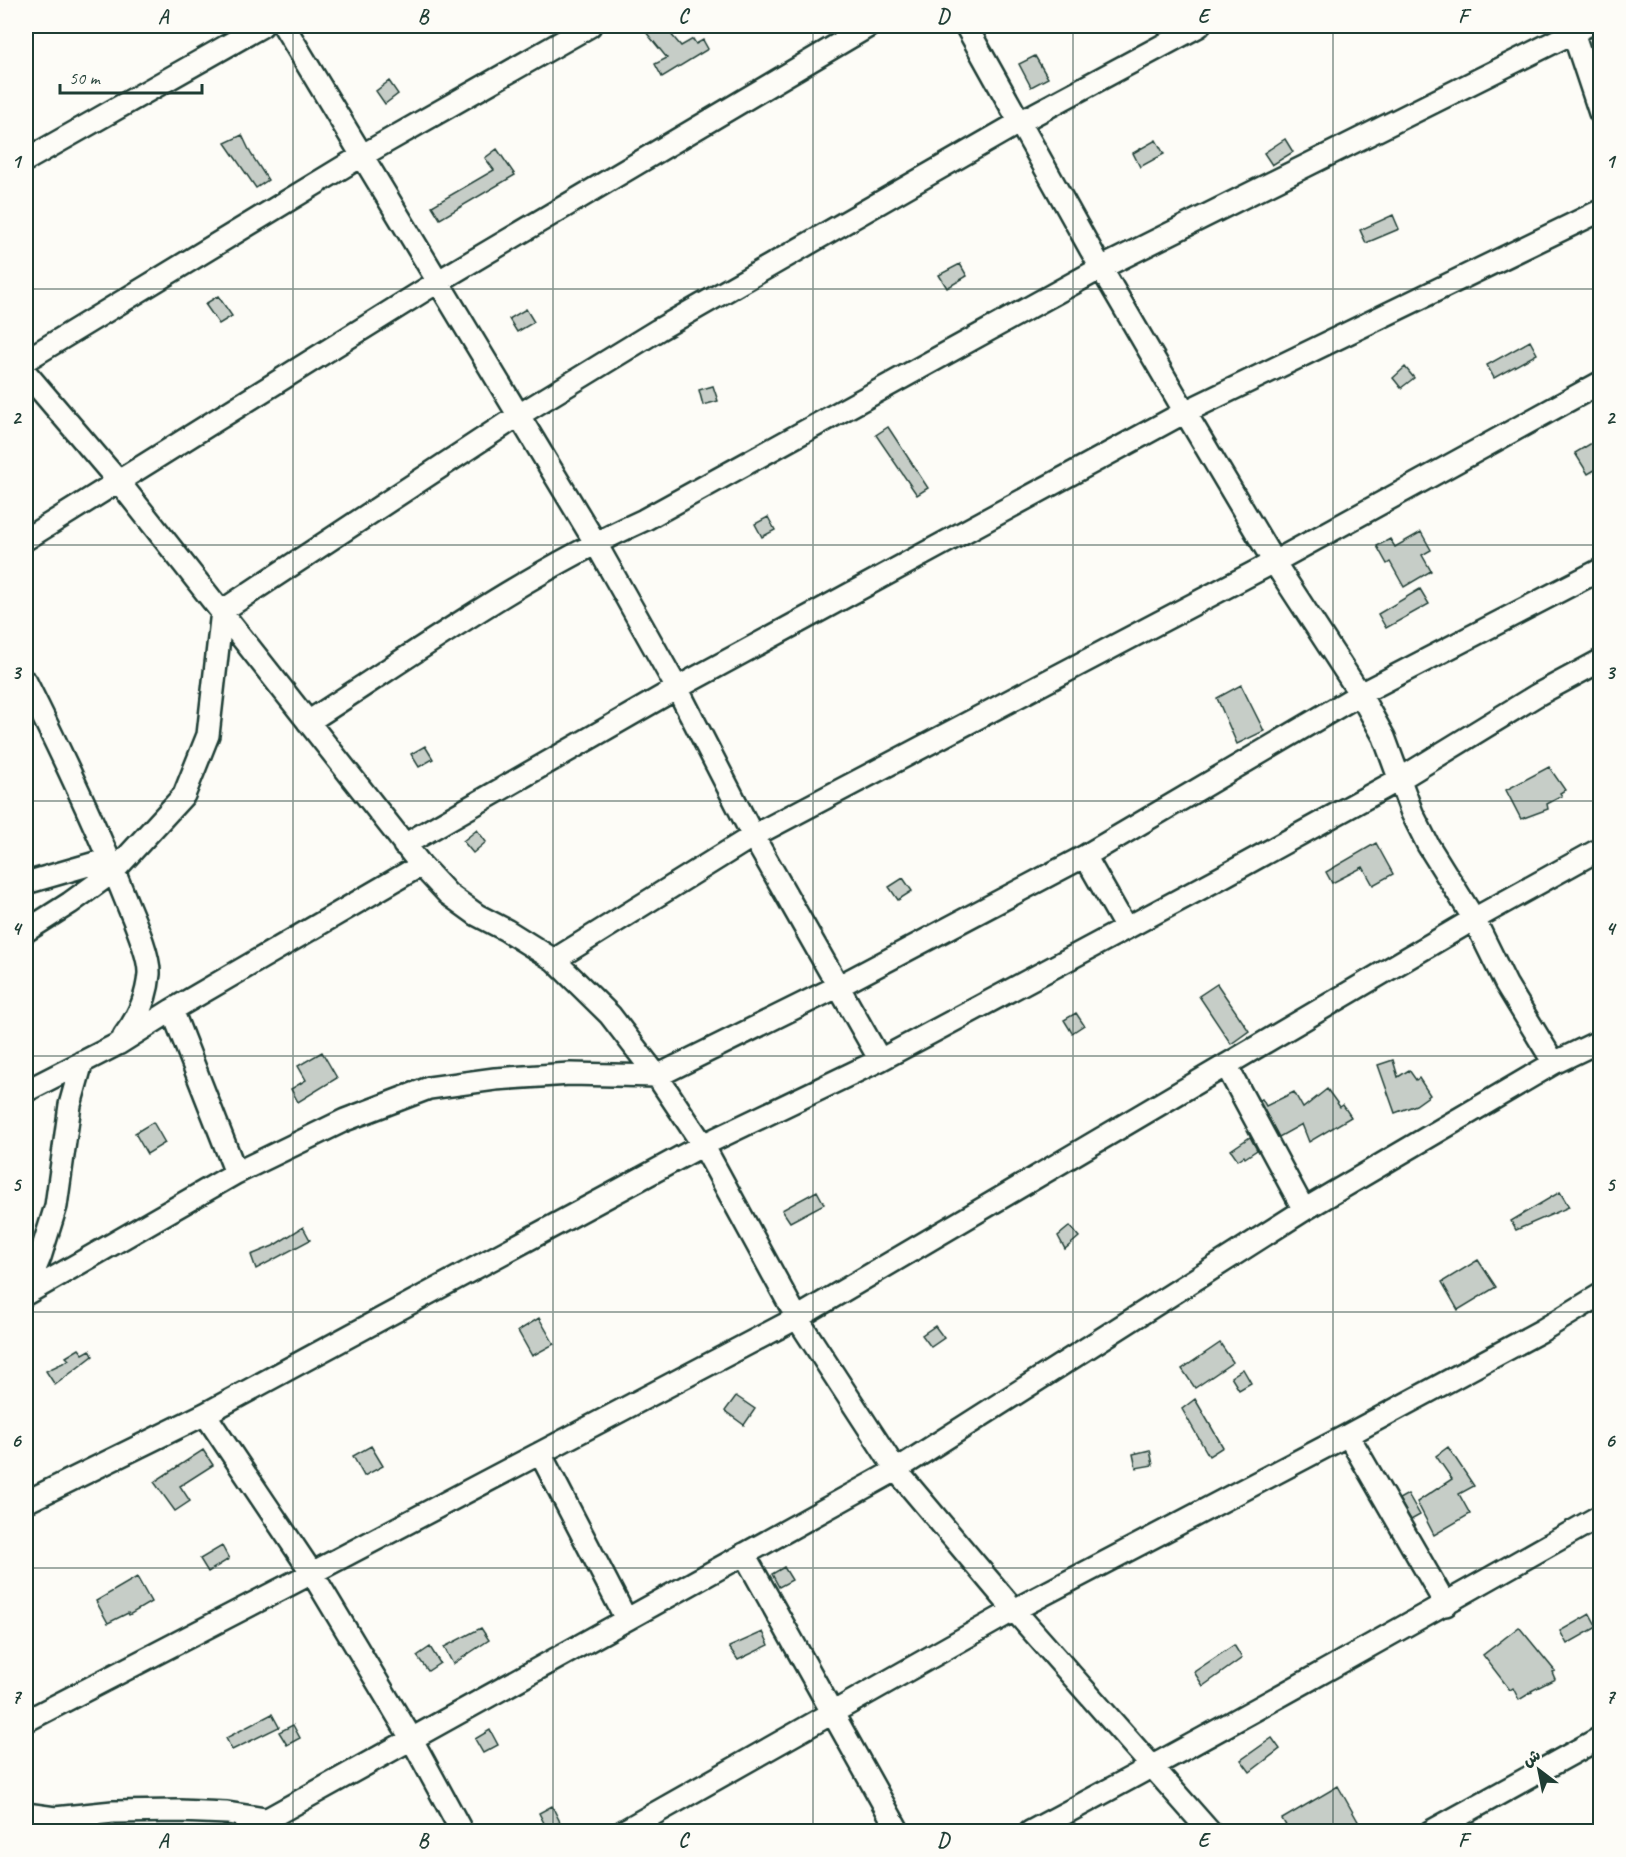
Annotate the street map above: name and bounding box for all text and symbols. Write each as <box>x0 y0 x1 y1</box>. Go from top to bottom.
text: A <box>158 4 170 29</box>
text: B <box>418 4 430 29</box>
text: C <box>678 4 690 29</box>
text: D <box>937 4 951 29</box>
text: E <box>1198 4 1212 29</box>
text: F <box>1458 4 1472 29</box>
scale bar <box>60 57 202 95</box>
text: 50 m <box>69 67 102 89</box>
text: 1 <box>12 149 23 174</box>
text: 1 <box>1606 149 1617 174</box>
text: 2 <box>12 405 23 430</box>
text: 2 <box>1606 405 1617 430</box>
text: 3 <box>12 660 23 685</box>
text: 3 <box>1606 660 1617 685</box>
text: 4 <box>12 916 24 941</box>
text: 4 <box>1606 916 1618 941</box>
text: 5 <box>12 1172 23 1197</box>
text: 5 <box>1606 1172 1617 1197</box>
text: 6 <box>11 1428 22 1453</box>
text: 6 <box>1605 1428 1616 1453</box>
text: 7 <box>12 1684 23 1709</box>
text: 7 <box>1606 1684 1617 1709</box>
north arrow <box>1509 1740 1569 1800</box>
text: ش <box>1519 1745 1544 1771</box>
text: A <box>158 1828 170 1853</box>
text: B <box>418 1828 430 1853</box>
text: C <box>678 1828 690 1853</box>
text: D <box>937 1828 951 1853</box>
text: E <box>1198 1828 1212 1853</box>
text: F <box>1458 1828 1472 1853</box>

